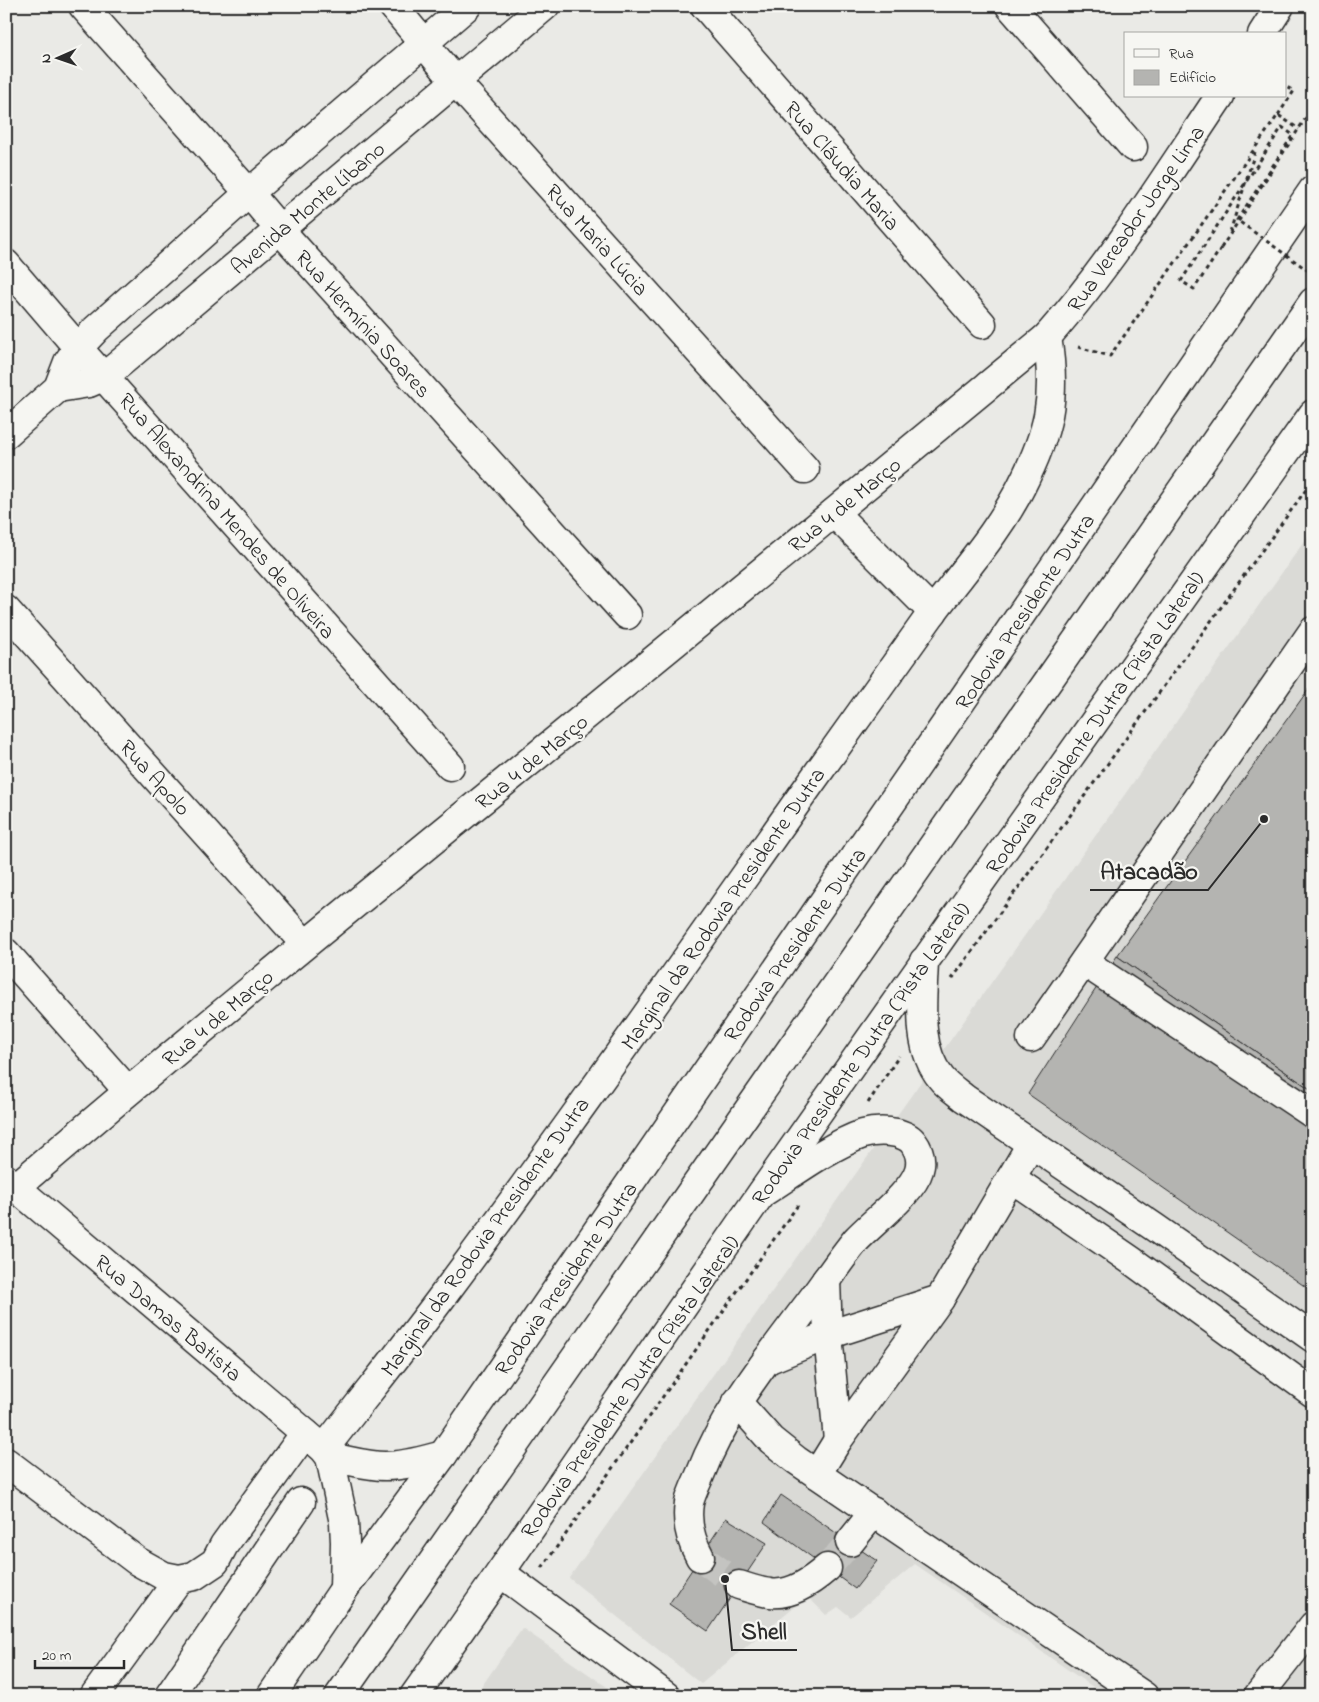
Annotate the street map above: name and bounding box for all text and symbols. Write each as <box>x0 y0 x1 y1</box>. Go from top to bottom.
north arrow <box>32 32 82 82</box>
legend <box>1124 32 1286 98</box>
text: Rua <box>1169 43 1194 65</box>
text: N <box>36 53 57 63</box>
text: Edifício <box>1169 67 1216 89</box>
street label: Rua Cláudia Maria <box>775 95 906 239</box>
street label: Rua Vereador Jorge Lima <box>1061 120 1215 320</box>
street label: Avenida Monte Líbano <box>225 135 393 284</box>
street label: Rua Maria Lúcia <box>536 178 655 304</box>
street label: Rua Hermínia Soares <box>286 244 437 406</box>
street label: Rua Alexandrina Mendes de Oliveira <box>109 387 342 647</box>
street label: Rua 4 de Março <box>782 451 909 562</box>
street label: Rodovia Presidente Dutra <box>949 508 1104 717</box>
street label: Rodovia Presidente Dutra (Pista Lateral) <box>979 566 1214 882</box>
street label: Rua 4 de Março <box>469 708 596 819</box>
street label: Rua Apolo <box>111 734 197 824</box>
street label: Marginal da Rodovia Presidente Dutra <box>614 762 830 1054</box>
street label: Rodovia Presidente Dutra <box>717 842 871 1046</box>
callout: Atacadão <box>1090 851 1208 890</box>
text: Atacadão <box>1100 856 1198 891</box>
street label: Rodovia Presidente Dutra (Pista Lateral) <box>745 897 980 1213</box>
street label: Rua 4 de Março <box>156 963 282 1076</box>
street label: Marginal da Rodovia Presidente Dutra <box>374 1091 594 1381</box>
street label: Rodovia Presidente Dutra <box>488 1176 642 1380</box>
street label: Rodovia Presidente Dutra (Pista Lateral) <box>514 1230 749 1546</box>
street label: Rua Damas Batista <box>86 1248 248 1391</box>
callout: Shell <box>732 1611 797 1650</box>
text: Shell <box>741 1616 787 1651</box>
scale bar <box>35 1637 124 1669</box>
text: 20 m <box>42 1645 72 1667</box>

